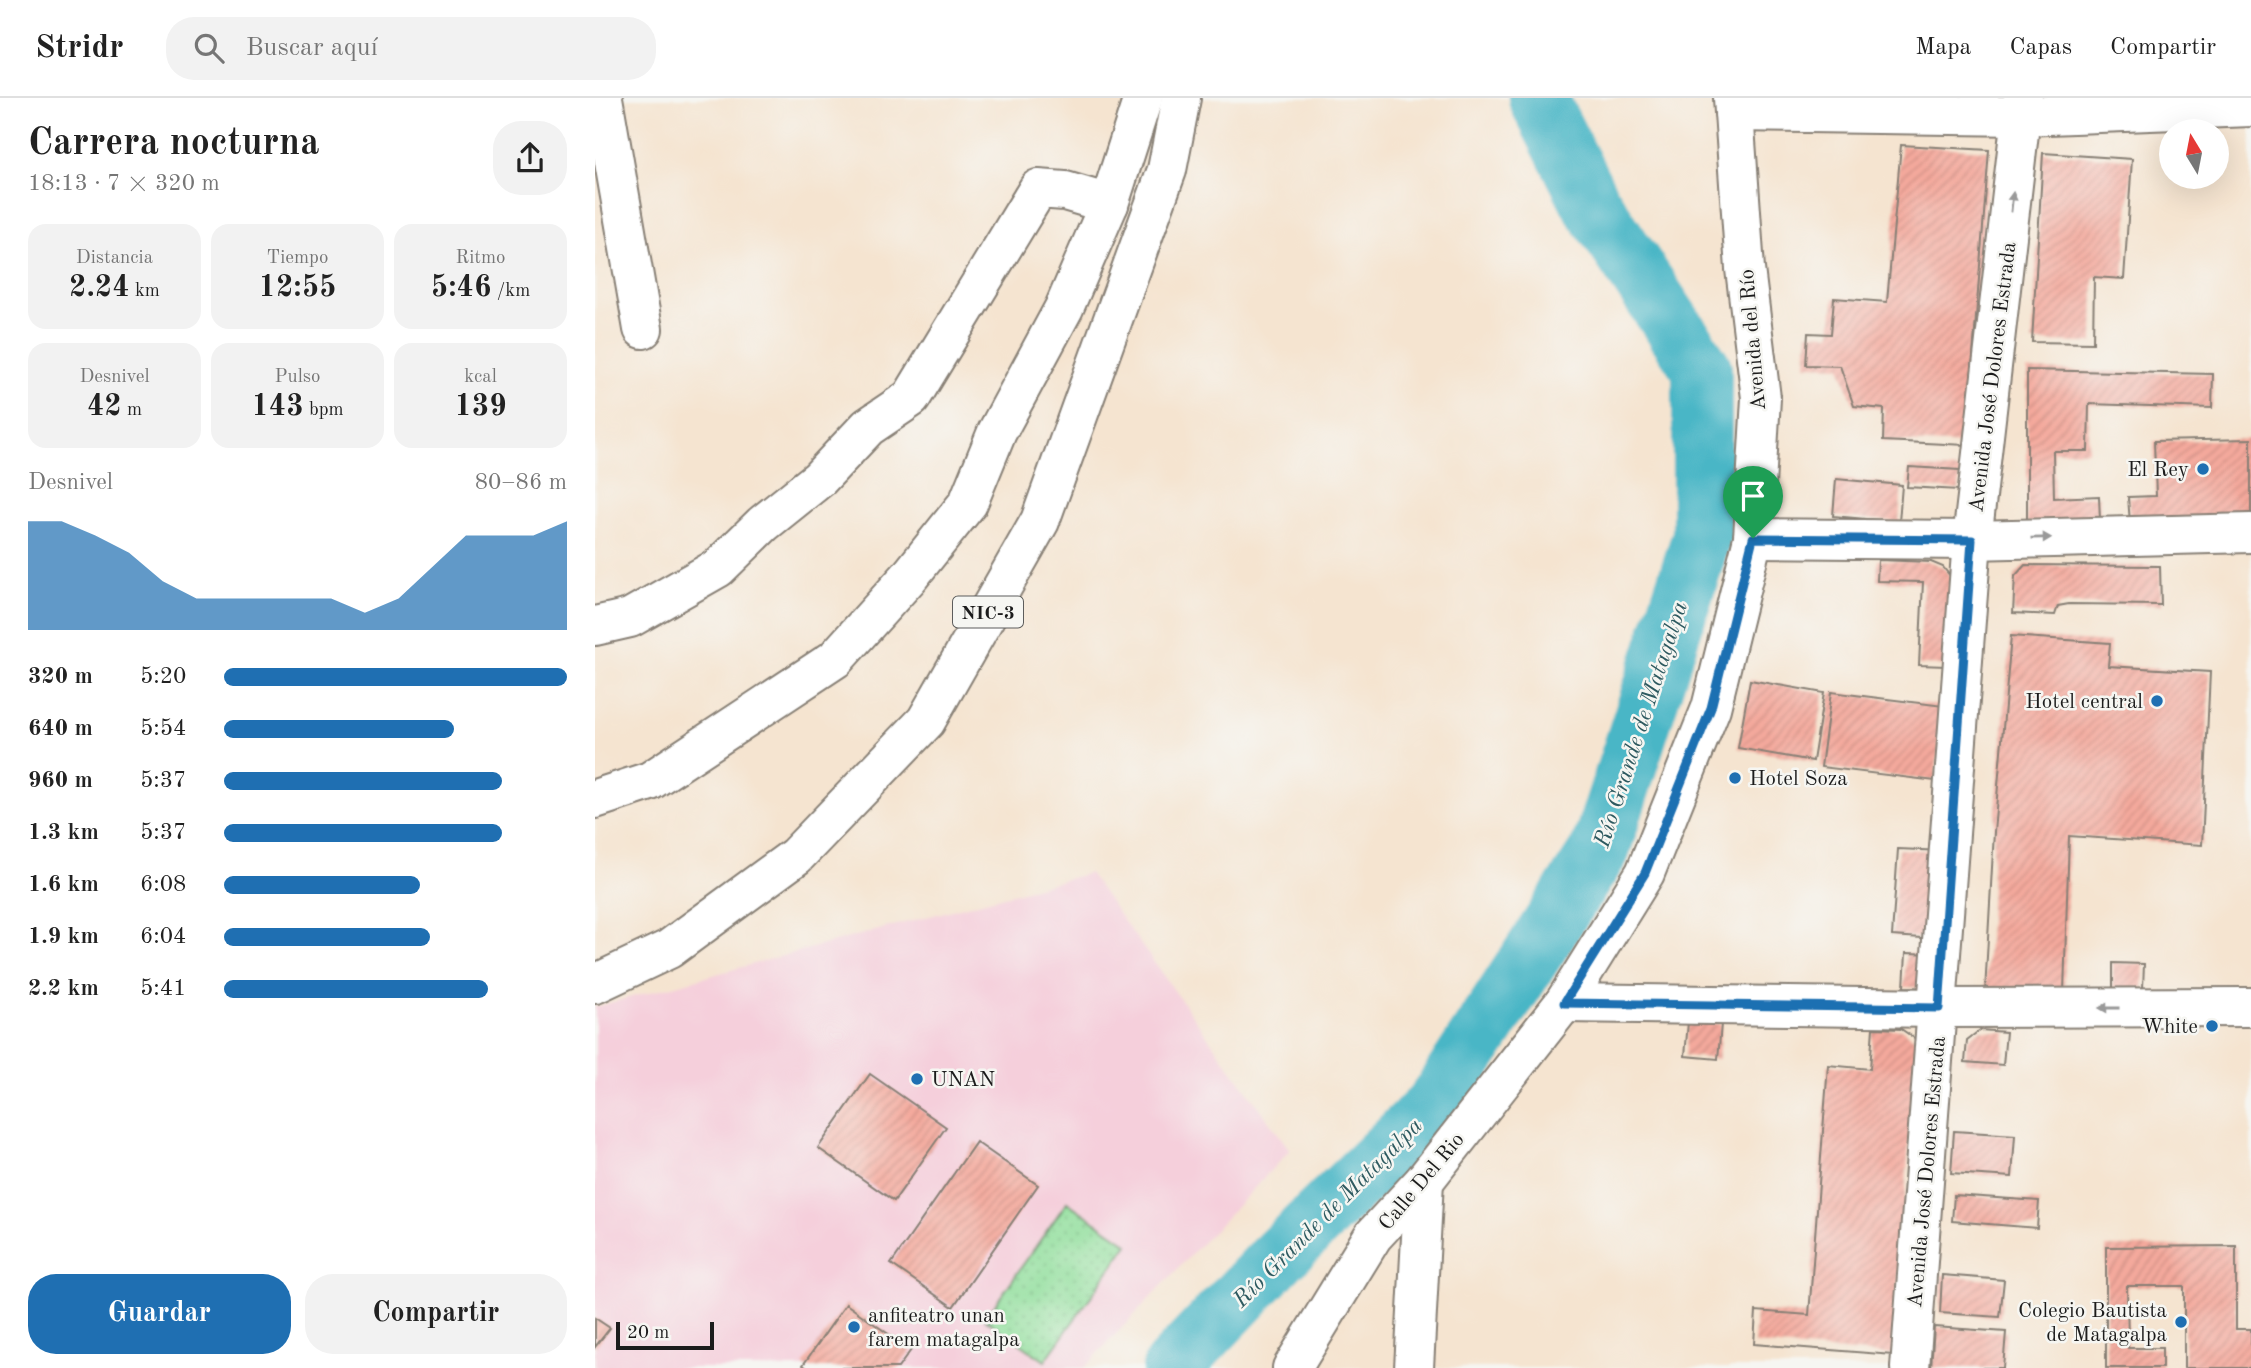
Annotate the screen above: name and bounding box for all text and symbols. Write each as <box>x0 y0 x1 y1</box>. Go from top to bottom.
search box <box>166 17 656 80</box>
icon: search <box>190 29 228 67</box>
text: Stridr <box>35 32 124 65</box>
text: Buscar aquí <box>246 35 378 61</box>
text: Mapa <box>1915 36 1971 60</box>
text: Capas <box>2009 36 2072 60</box>
text: Compartir <box>2110 36 2216 60</box>
north arrow <box>2159 119 2229 189</box>
map controls <box>2159 119 2229 189</box>
button: share <box>493 121 567 195</box>
text: Carrera nocturna <box>28 125 319 163</box>
text: 18:13 · 7 × 320 m <box>28 172 220 195</box>
one-way arrow <box>2007 191 2018 213</box>
street label: Avenida José Dolores Estrada <box>1966 241 2021 514</box>
text: Distancia <box>76 249 153 268</box>
text: Tiempo <box>267 249 328 268</box>
text: Ritmo <box>456 249 505 268</box>
street label: Avenida del Río <box>1737 268 1770 412</box>
text: 2.24 <box>69 273 130 303</box>
text: 12:55 <box>259 273 337 303</box>
text: 5:46 <box>431 273 491 303</box>
text: km <box>130 282 160 301</box>
text: /km <box>491 282 530 301</box>
text: Desnivel <box>79 368 150 387</box>
text: Pulso <box>275 368 320 387</box>
text: kcal <box>464 368 497 387</box>
text: 42 <box>87 392 122 422</box>
text: 143 <box>251 392 304 422</box>
text: 139 <box>454 392 507 422</box>
text: m <box>122 401 142 420</box>
text: bpm <box>304 401 344 420</box>
place label: El Rey <box>2127 460 2189 481</box>
marker: El Rey <box>2195 461 2211 477</box>
pin <box>1723 466 1783 538</box>
text: Desnivel <box>28 471 113 494</box>
text: 80–86 m <box>475 471 567 494</box>
icon: arrive <box>1734 477 1772 515</box>
one-way arrow <box>2030 533 2052 544</box>
road number: NIC-3 <box>953 597 1023 628</box>
water label: Río Grande de Matagalpa <box>1590 599 1693 852</box>
text: 320 m <box>28 665 93 688</box>
text: 5:20 <box>140 665 186 688</box>
place label: Hotel central <box>2025 692 2143 713</box>
marker: Hotel central <box>2149 693 2165 709</box>
text: 640 m <box>28 717 93 740</box>
text: 5:54 <box>140 717 186 740</box>
text: 960 m <box>28 769 93 792</box>
text: 5:37 <box>140 769 186 792</box>
place label: Hotel Soza <box>1749 769 1848 790</box>
marker: Hotel Soza <box>1727 770 1743 786</box>
text: 1.3 km <box>28 821 99 844</box>
text: 5:37 <box>140 821 186 844</box>
text: 1.6 km <box>28 873 99 896</box>
text: 6:08 <box>140 873 186 896</box>
text: 1.9 km <box>28 925 99 948</box>
text: 6:04 <box>140 925 186 948</box>
text: 2.2 km <box>28 977 99 1000</box>
text: 5:41 <box>140 977 186 1000</box>
one-way arrow <box>2098 1002 2120 1014</box>
place label: White <box>2141 1017 2198 1038</box>
marker: White <box>2204 1018 2220 1034</box>
street label: Avenida José Dolores Estrada <box>1905 1035 1950 1309</box>
place label: UNAN <box>931 1070 995 1091</box>
marker: UNAN <box>909 1071 925 1087</box>
water label: Río Grande de Matagalpa <box>1228 1114 1428 1314</box>
street label: Calle Del Rio <box>1376 1129 1469 1235</box>
button: Guardar <box>28 1274 291 1354</box>
button: Compartir <box>305 1274 567 1354</box>
place label: Colegio Bautista de Matagalpa <box>2018 1301 2167 1346</box>
place label: anfiteatro unan farem matagalpa <box>868 1306 1020 1351</box>
marker: Colegio Bautista de Matagalpa <box>2173 1314 2189 1330</box>
scale bar <box>616 1319 714 1351</box>
marker: anfiteatro unan farem matagalpa <box>846 1319 862 1335</box>
text: 20 m <box>627 1324 669 1343</box>

